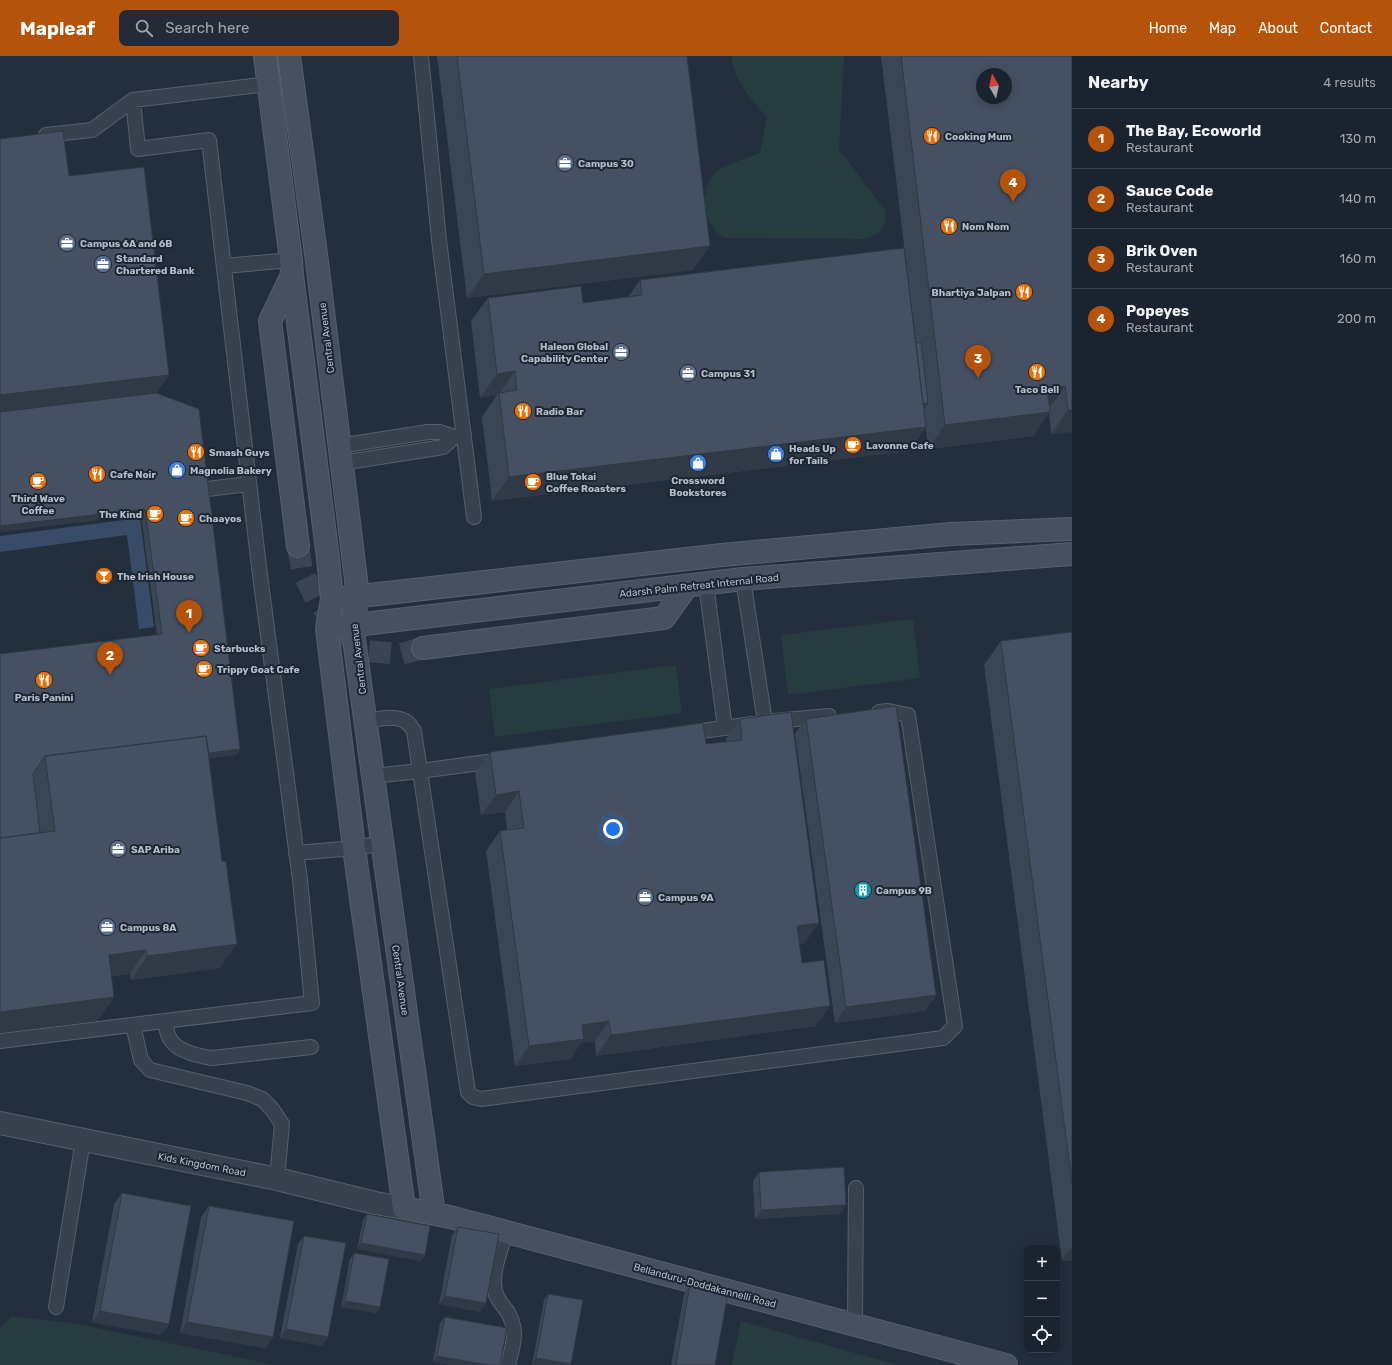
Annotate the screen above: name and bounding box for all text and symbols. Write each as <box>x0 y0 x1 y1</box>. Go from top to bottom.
search box <box>119 10 399 46</box>
text: Mapleaf <box>20 17 95 40</box>
icon: search <box>133 17 155 39</box>
text: Search here <box>165 19 249 37</box>
text: Home <box>1149 20 1187 37</box>
text: Map <box>1209 20 1236 37</box>
text: About <box>1258 20 1298 37</box>
text: Contact <box>1320 20 1372 37</box>
north arrow <box>976 68 1012 104</box>
text: Nearby <box>1088 72 1149 92</box>
text: 4 results <box>1323 75 1376 90</box>
text: The Bay, Ecoworld <box>1126 122 1261 140</box>
restaurant icon: Cooking Mum <box>922 126 942 146</box>
place label: Cooking Mum <box>945 131 1012 143</box>
text: 1 <box>1098 131 1104 146</box>
text: 130 m <box>1340 131 1376 146</box>
text: Restaurant <box>1126 140 1193 155</box>
office icon: Campus 30 <box>555 153 575 173</box>
place label: Campus 30 <box>578 158 634 170</box>
pin: 4 <box>1000 169 1026 202</box>
text: Sauce Code <box>1126 182 1213 200</box>
text: 2 <box>1097 191 1105 206</box>
text: 140 m <box>1339 191 1376 206</box>
text: Restaurant <box>1126 200 1193 215</box>
restaurant icon: Nom Nom <box>939 216 959 236</box>
place label: Nom Nom <box>962 221 1009 233</box>
office icon: Campus 6A and 6B <box>57 233 77 253</box>
place label: Campus 6A and 6B <box>80 238 172 250</box>
text: Brik Oven <box>1126 242 1197 260</box>
text: 3 <box>1097 251 1105 266</box>
text: 160 m <box>1340 251 1376 266</box>
place label: Standard Chartered Bank <box>116 253 195 277</box>
office icon: Standard Chartered Bank <box>93 254 113 274</box>
text: Restaurant <box>1126 260 1193 275</box>
restaurant icon: Bhartiya Jalpan <box>1014 282 1034 302</box>
place label: Bhartiya Jalpan <box>932 287 1011 299</box>
street label: Central Avenue <box>317 302 337 374</box>
text: Popeyes <box>1126 302 1189 320</box>
text: 4 <box>1097 311 1105 326</box>
text: 200 m <box>1337 311 1376 326</box>
text: Restaurant <box>1126 320 1193 335</box>
place label: Haleon Global Capability Center <box>521 341 608 365</box>
office icon: Haleon Global Capability Center <box>611 342 631 362</box>
pin: 3 <box>965 345 991 378</box>
restaurant icon: Taco Bell <box>1027 362 1047 382</box>
office icon: Campus 31 <box>678 363 698 383</box>
place label: Campus 31 <box>701 368 755 380</box>
place label: Taco Bell <box>1015 384 1059 396</box>
restaurant icon: Radio Bar <box>513 401 533 421</box>
place label: Radio Bar <box>536 406 584 418</box>
cafe icon: Lavonne Cafe <box>843 435 863 455</box>
place label: Lavonne Cafe <box>866 440 934 452</box>
restaurant icon: Smash Guys <box>186 442 206 462</box>
place label: Heads Up for Tails <box>789 443 836 467</box>
shop icon: Heads Up for Tails <box>766 444 786 464</box>
place label: Smash Guys <box>209 447 270 459</box>
shop icon: Crossword Bookstores <box>688 453 708 473</box>
shop icon: Magnolia Bakery <box>167 460 187 480</box>
restaurant icon: Cafe Noir <box>87 464 107 484</box>
place label: Magnolia Bakery <box>190 465 272 477</box>
place label: Cafe Noir <box>110 469 156 481</box>
cafe icon: Third Wave Coffee <box>28 471 48 491</box>
place label: Blue Tokai Coffee Roasters <box>546 471 627 495</box>
cafe icon: Blue Tokai Coffee Roasters <box>523 472 543 492</box>
place label: Crossword Bookstores <box>669 475 727 499</box>
place label: Third Wave Coffee <box>11 493 65 517</box>
cafe icon: The Kind <box>145 504 165 524</box>
cafe icon: Chaayos <box>176 508 196 528</box>
place label: The Kind <box>99 509 142 521</box>
place label: Chaayos <box>199 513 242 525</box>
bar icon: The Irish House <box>94 566 114 586</box>
place label: The Irish House <box>117 571 194 583</box>
street label: Adarsh Palm Retreat Internal Road <box>619 572 780 600</box>
pin: 1 <box>176 600 202 633</box>
street label: Central Avenue <box>349 623 369 695</box>
cafe icon: Starbucks <box>191 638 211 658</box>
pin: 2 <box>97 642 123 675</box>
place label: Starbucks <box>214 643 266 655</box>
cafe icon: Trippy Goat Cafe <box>194 659 214 679</box>
place label: Trippy Goat Cafe <box>217 664 300 676</box>
restaurant icon: Paris Panini <box>34 670 54 690</box>
place label: Paris Panini <box>15 692 74 704</box>
your location <box>603 819 623 839</box>
office icon: SAP Ariba <box>108 839 128 859</box>
place label: SAP Ariba <box>131 844 180 856</box>
building icon: Campus 9B <box>853 880 873 900</box>
place label: Campus 9B <box>876 885 932 897</box>
office icon: Campus 9A <box>635 887 655 907</box>
place label: Campus 9A <box>658 892 715 904</box>
office icon: Campus 8A <box>97 917 117 937</box>
place label: Campus 8A <box>120 922 177 934</box>
street label: Central Avenue <box>389 944 411 1017</box>
street label: Kids Kingdom Road <box>157 1151 247 1179</box>
map controls <box>1024 1245 1060 1353</box>
button: + <box>1024 1245 1060 1281</box>
street label: Bellanduru-Doddakannelli Road <box>632 1261 777 1311</box>
button: − <box>1024 1281 1060 1317</box>
button: locate <box>1024 1317 1060 1353</box>

